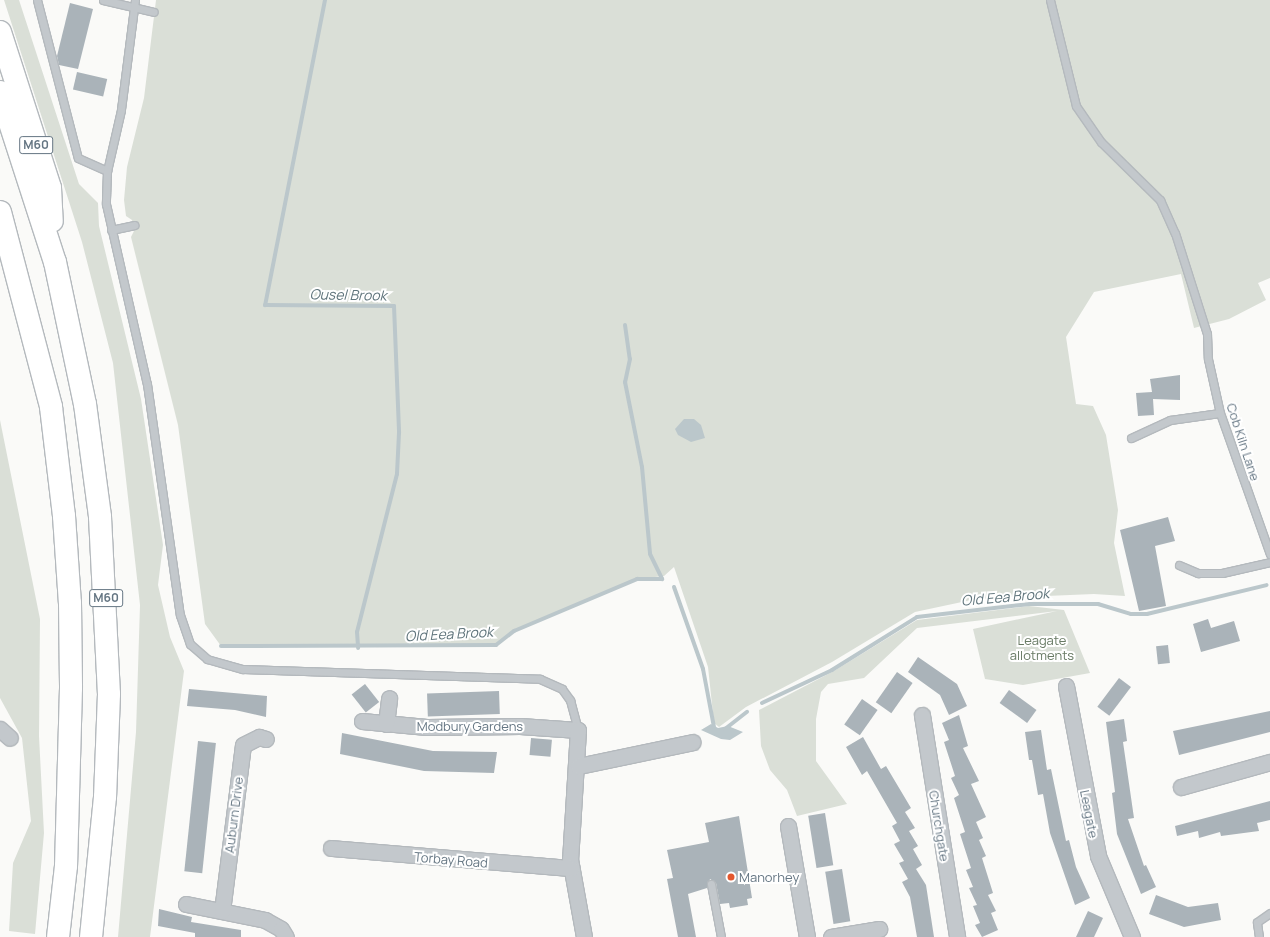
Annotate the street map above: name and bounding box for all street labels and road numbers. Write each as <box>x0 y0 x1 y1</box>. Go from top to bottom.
road number: M60 <box>19 135 53 155</box>
street label: Cob Kiln Lane <box>1223 401 1263 483</box>
road number: M60 <box>89 588 123 608</box>
street label: Modbury Gardens <box>417 718 523 734</box>
street label: Auburn Drive <box>222 776 246 854</box>
street label: Churchgate <box>926 789 952 863</box>
street label: Leagate <box>1077 789 1101 839</box>
street label: Torbay Road <box>414 849 488 871</box>

